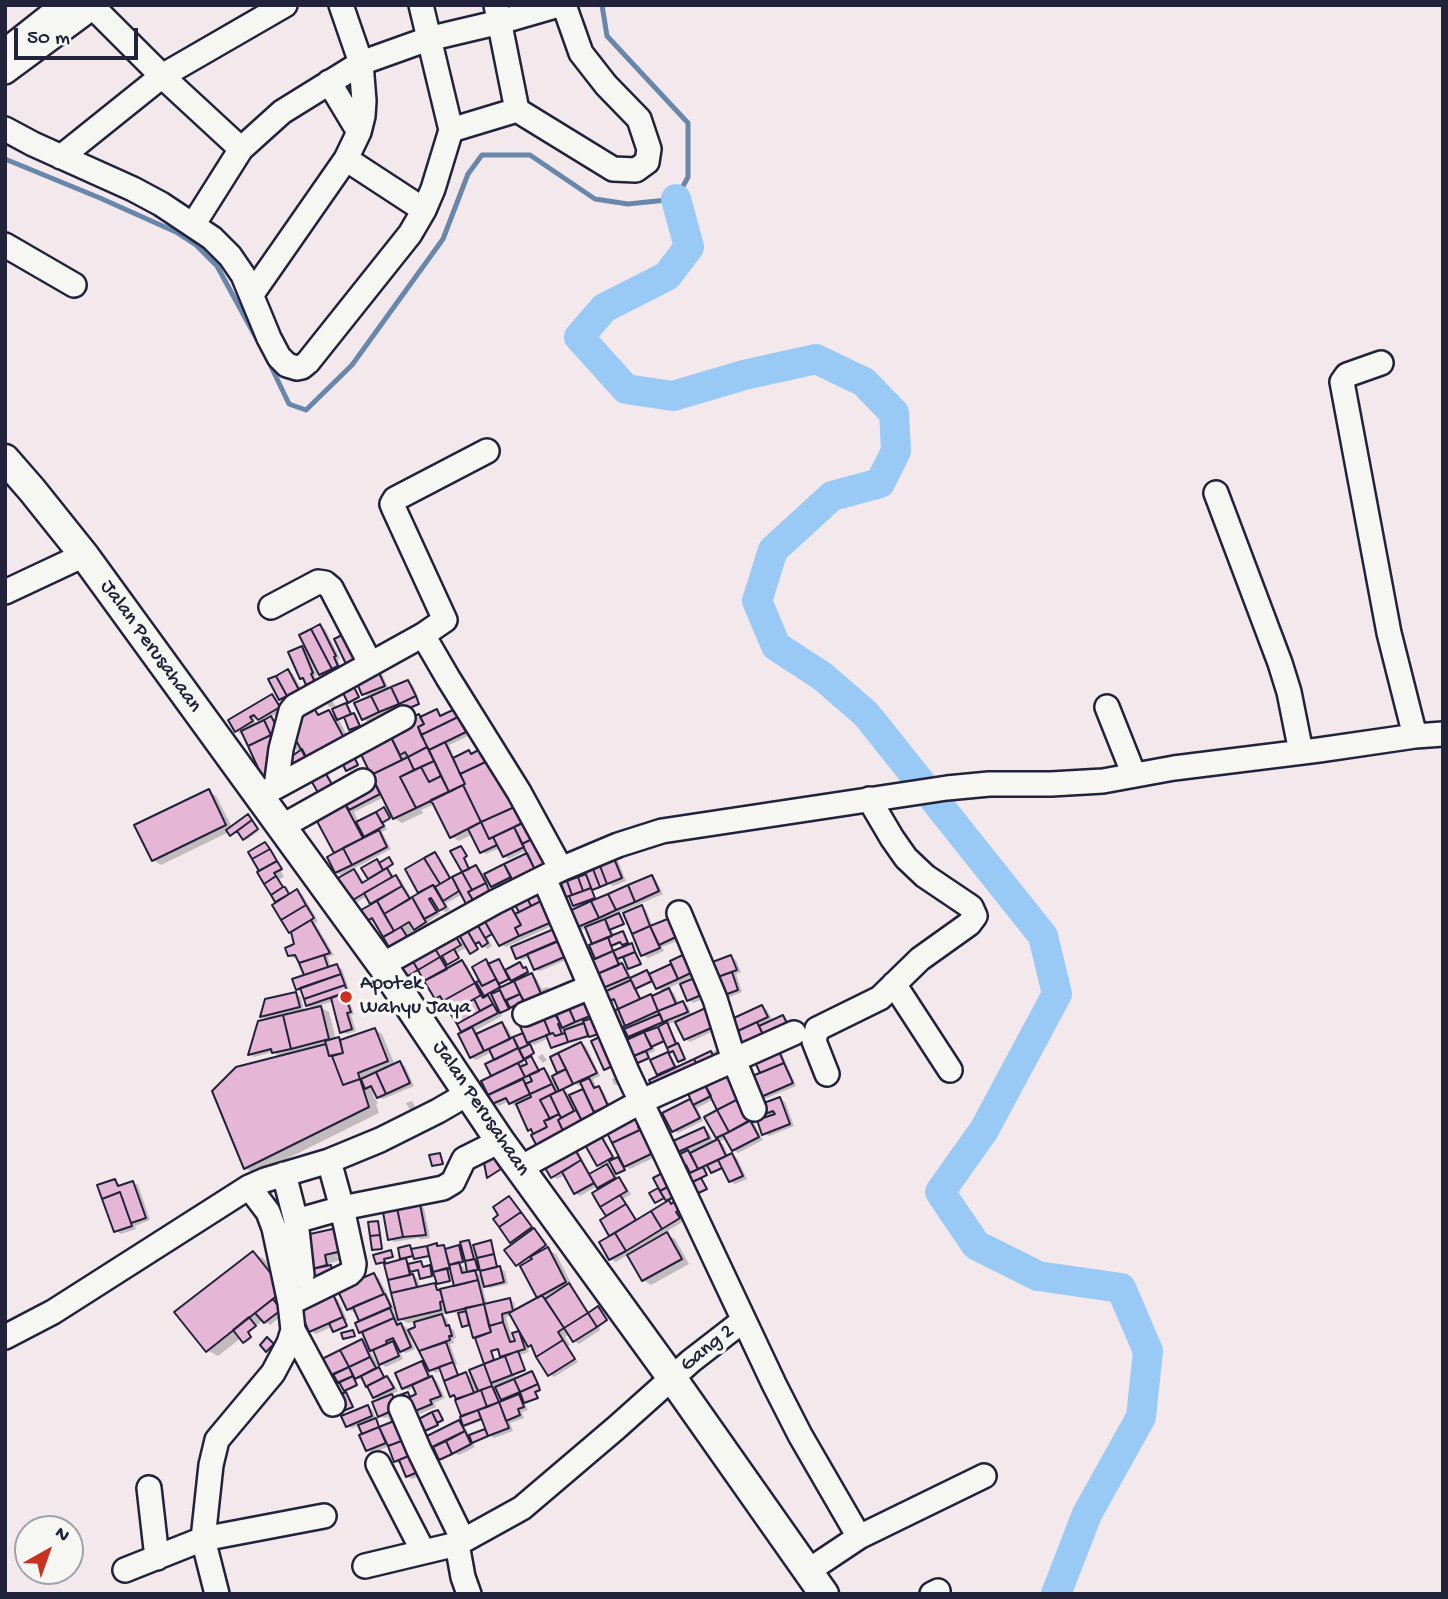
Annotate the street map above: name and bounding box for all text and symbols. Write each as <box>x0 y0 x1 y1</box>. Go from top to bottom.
scale bar <box>18 14 142 58</box>
text: 50 m <box>27 27 70 52</box>
street label: Jalan Perusahaan <box>93 576 207 718</box>
place label: Apotek Wahyu Jaya <box>360 972 471 1022</box>
marker: Apotek Wahyu Jaya <box>338 989 354 1005</box>
street label: Jalan Perusahaan <box>425 1037 535 1181</box>
street label: Gang 2 <box>676 1320 740 1378</box>
north arrow <box>14 1515 84 1585</box>
text: N <box>49 1522 74 1548</box>

